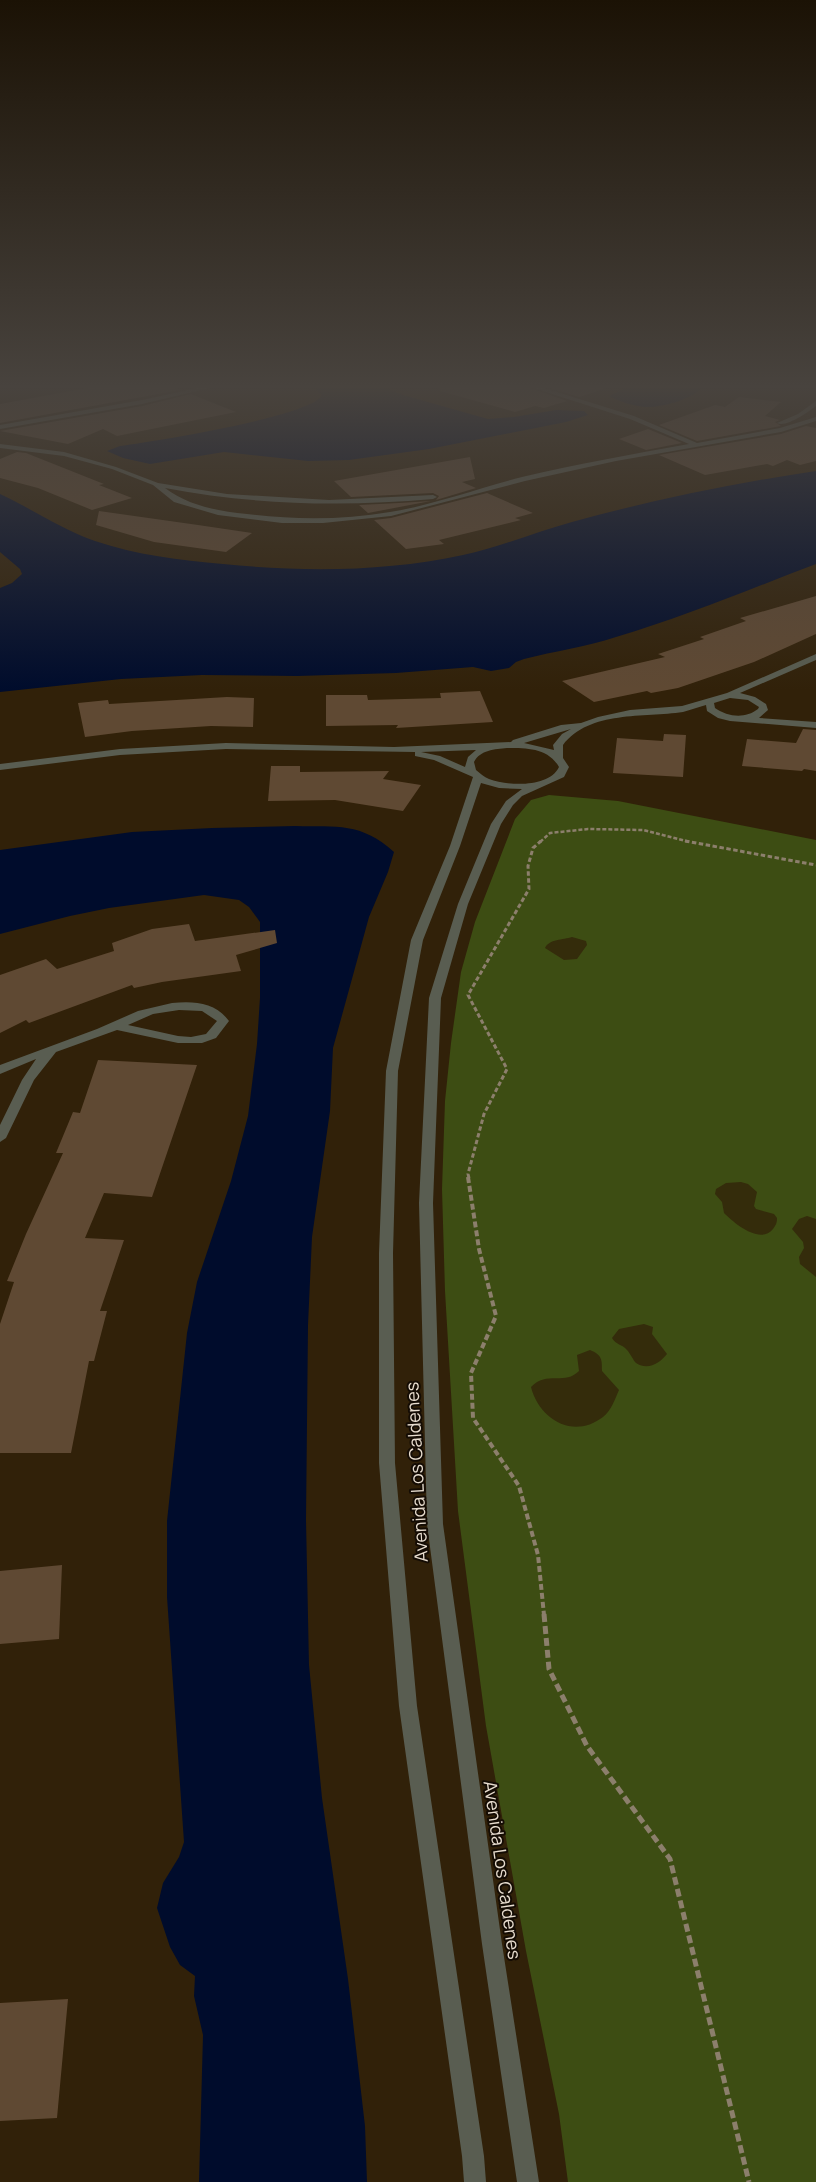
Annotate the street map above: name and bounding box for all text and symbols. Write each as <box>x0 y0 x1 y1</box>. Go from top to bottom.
street label: Avenida Los Caldenes <box>399 1381 433 1563</box>
street label: Avenida Los Caldenes <box>479 1779 527 1961</box>

